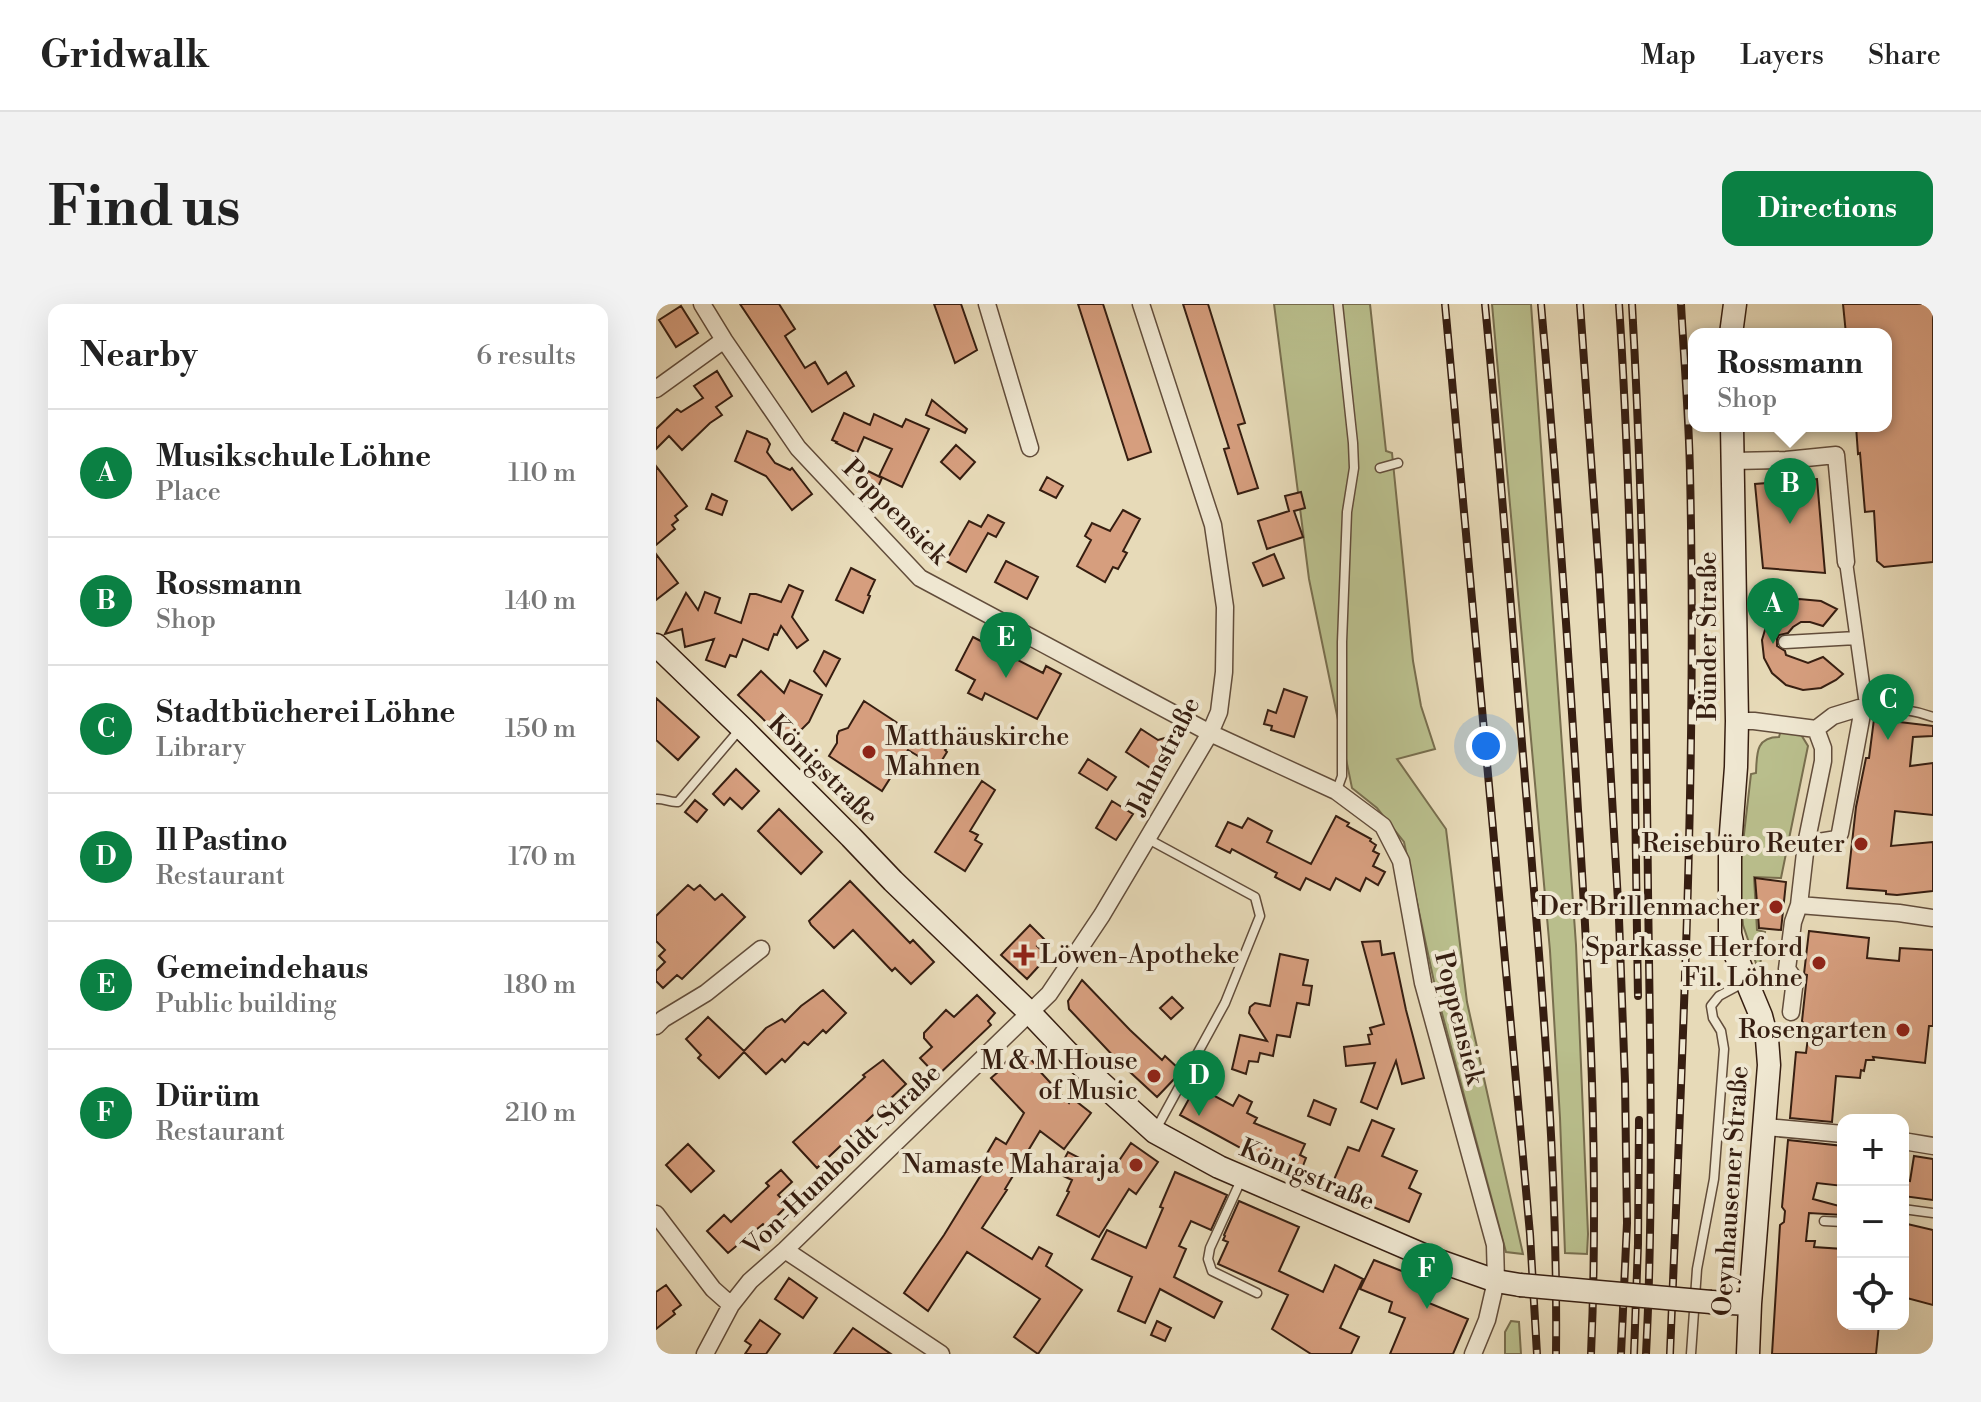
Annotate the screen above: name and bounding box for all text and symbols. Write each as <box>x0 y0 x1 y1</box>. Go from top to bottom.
text: Gridwalk <box>40 32 209 79</box>
text: Map <box>1641 38 1696 73</box>
text: Layers <box>1740 38 1824 73</box>
text: Share <box>1868 38 1941 73</box>
button: Directions <box>1722 171 1933 246</box>
text: Find us <box>48 173 241 243</box>
popup <box>1688 328 1892 432</box>
text: Nearby <box>80 335 198 377</box>
text: 6 results <box>476 340 576 372</box>
text: Rossmann <box>1717 345 1863 383</box>
text: Shop <box>1717 383 1777 415</box>
text: Musikschule Löhne <box>156 438 431 476</box>
street label: Poppensiek <box>836 453 955 572</box>
text: A <box>97 457 115 489</box>
text: 110 m <box>508 457 576 489</box>
pin: B <box>1764 458 1816 524</box>
text: Place <box>156 476 221 508</box>
street label: Bünder Straße <box>1692 551 1724 722</box>
text: Rossmann <box>156 566 302 604</box>
pin: A <box>1747 578 1799 644</box>
text: B <box>96 585 116 617</box>
text: 140 m <box>505 585 576 617</box>
text: Shop <box>156 604 216 636</box>
pin: E <box>980 612 1032 678</box>
pin: C <box>1862 674 1914 740</box>
street label: Jahnstraße <box>1120 692 1207 821</box>
text: Stadtbücherei Löhne <box>156 694 455 732</box>
street label: Königstraße <box>761 708 885 832</box>
text: C <box>97 713 115 745</box>
text: 150 m <box>505 713 576 745</box>
place label: Matthäuskirche Mahnen <box>885 721 1069 783</box>
your location <box>1466 726 1506 766</box>
text: Library <box>156 732 246 764</box>
marker: Matthäuskirche Mahnen <box>860 743 878 761</box>
text: Il Pastino <box>156 822 288 860</box>
place label: Reisebüro Reuter <box>1641 828 1845 860</box>
marker: Reisebüro Reuter <box>1852 835 1870 853</box>
text: D <box>96 841 116 873</box>
text: 170 m <box>508 841 576 873</box>
text: Restaurant <box>156 860 285 892</box>
place label: Der Brillenmacher <box>1539 891 1760 923</box>
marker: Der Brillenmacher <box>1767 898 1785 916</box>
place label: Sparkasse Herford Fil. Löhne <box>1585 932 1803 994</box>
place label: Löwen-Apotheke <box>1040 939 1240 971</box>
marker: Löwen-Apotheke <box>1015 946 1033 964</box>
street label: Poppensiek <box>1427 948 1491 1089</box>
text: Gemeindehaus <box>156 950 368 988</box>
marker: Sparkasse Herford Fil. Löhne <box>1810 954 1828 972</box>
text: E <box>97 969 115 1001</box>
text: 180 m <box>504 969 576 1001</box>
text: Public building <box>156 988 337 1020</box>
place label: Rosengarten <box>1738 1014 1887 1046</box>
marker: Rosengarten <box>1894 1021 1912 1039</box>
place label: M & M House of Music <box>980 1045 1138 1107</box>
pin: D <box>1173 1050 1225 1116</box>
street label: Von-Humboldt-Straße <box>735 1057 948 1264</box>
street label: Oeynhausener Straße <box>1706 1065 1756 1317</box>
marker: M & M House of Music <box>1145 1067 1163 1085</box>
text: Dürüm <box>156 1078 260 1116</box>
text: F <box>97 1097 115 1129</box>
text: 210 m <box>505 1097 576 1129</box>
map controls <box>1837 1114 1909 1330</box>
button: + <box>1837 1114 1909 1186</box>
text: Restaurant <box>156 1116 285 1148</box>
street label: Königstraße <box>1235 1132 1379 1218</box>
place label: Namaste Maharaja <box>902 1149 1121 1181</box>
marker: Namaste Maharaja <box>1127 1156 1145 1174</box>
button: − <box>1837 1186 1909 1258</box>
pin: F <box>1401 1243 1453 1309</box>
button: locate <box>1837 1258 1909 1330</box>

